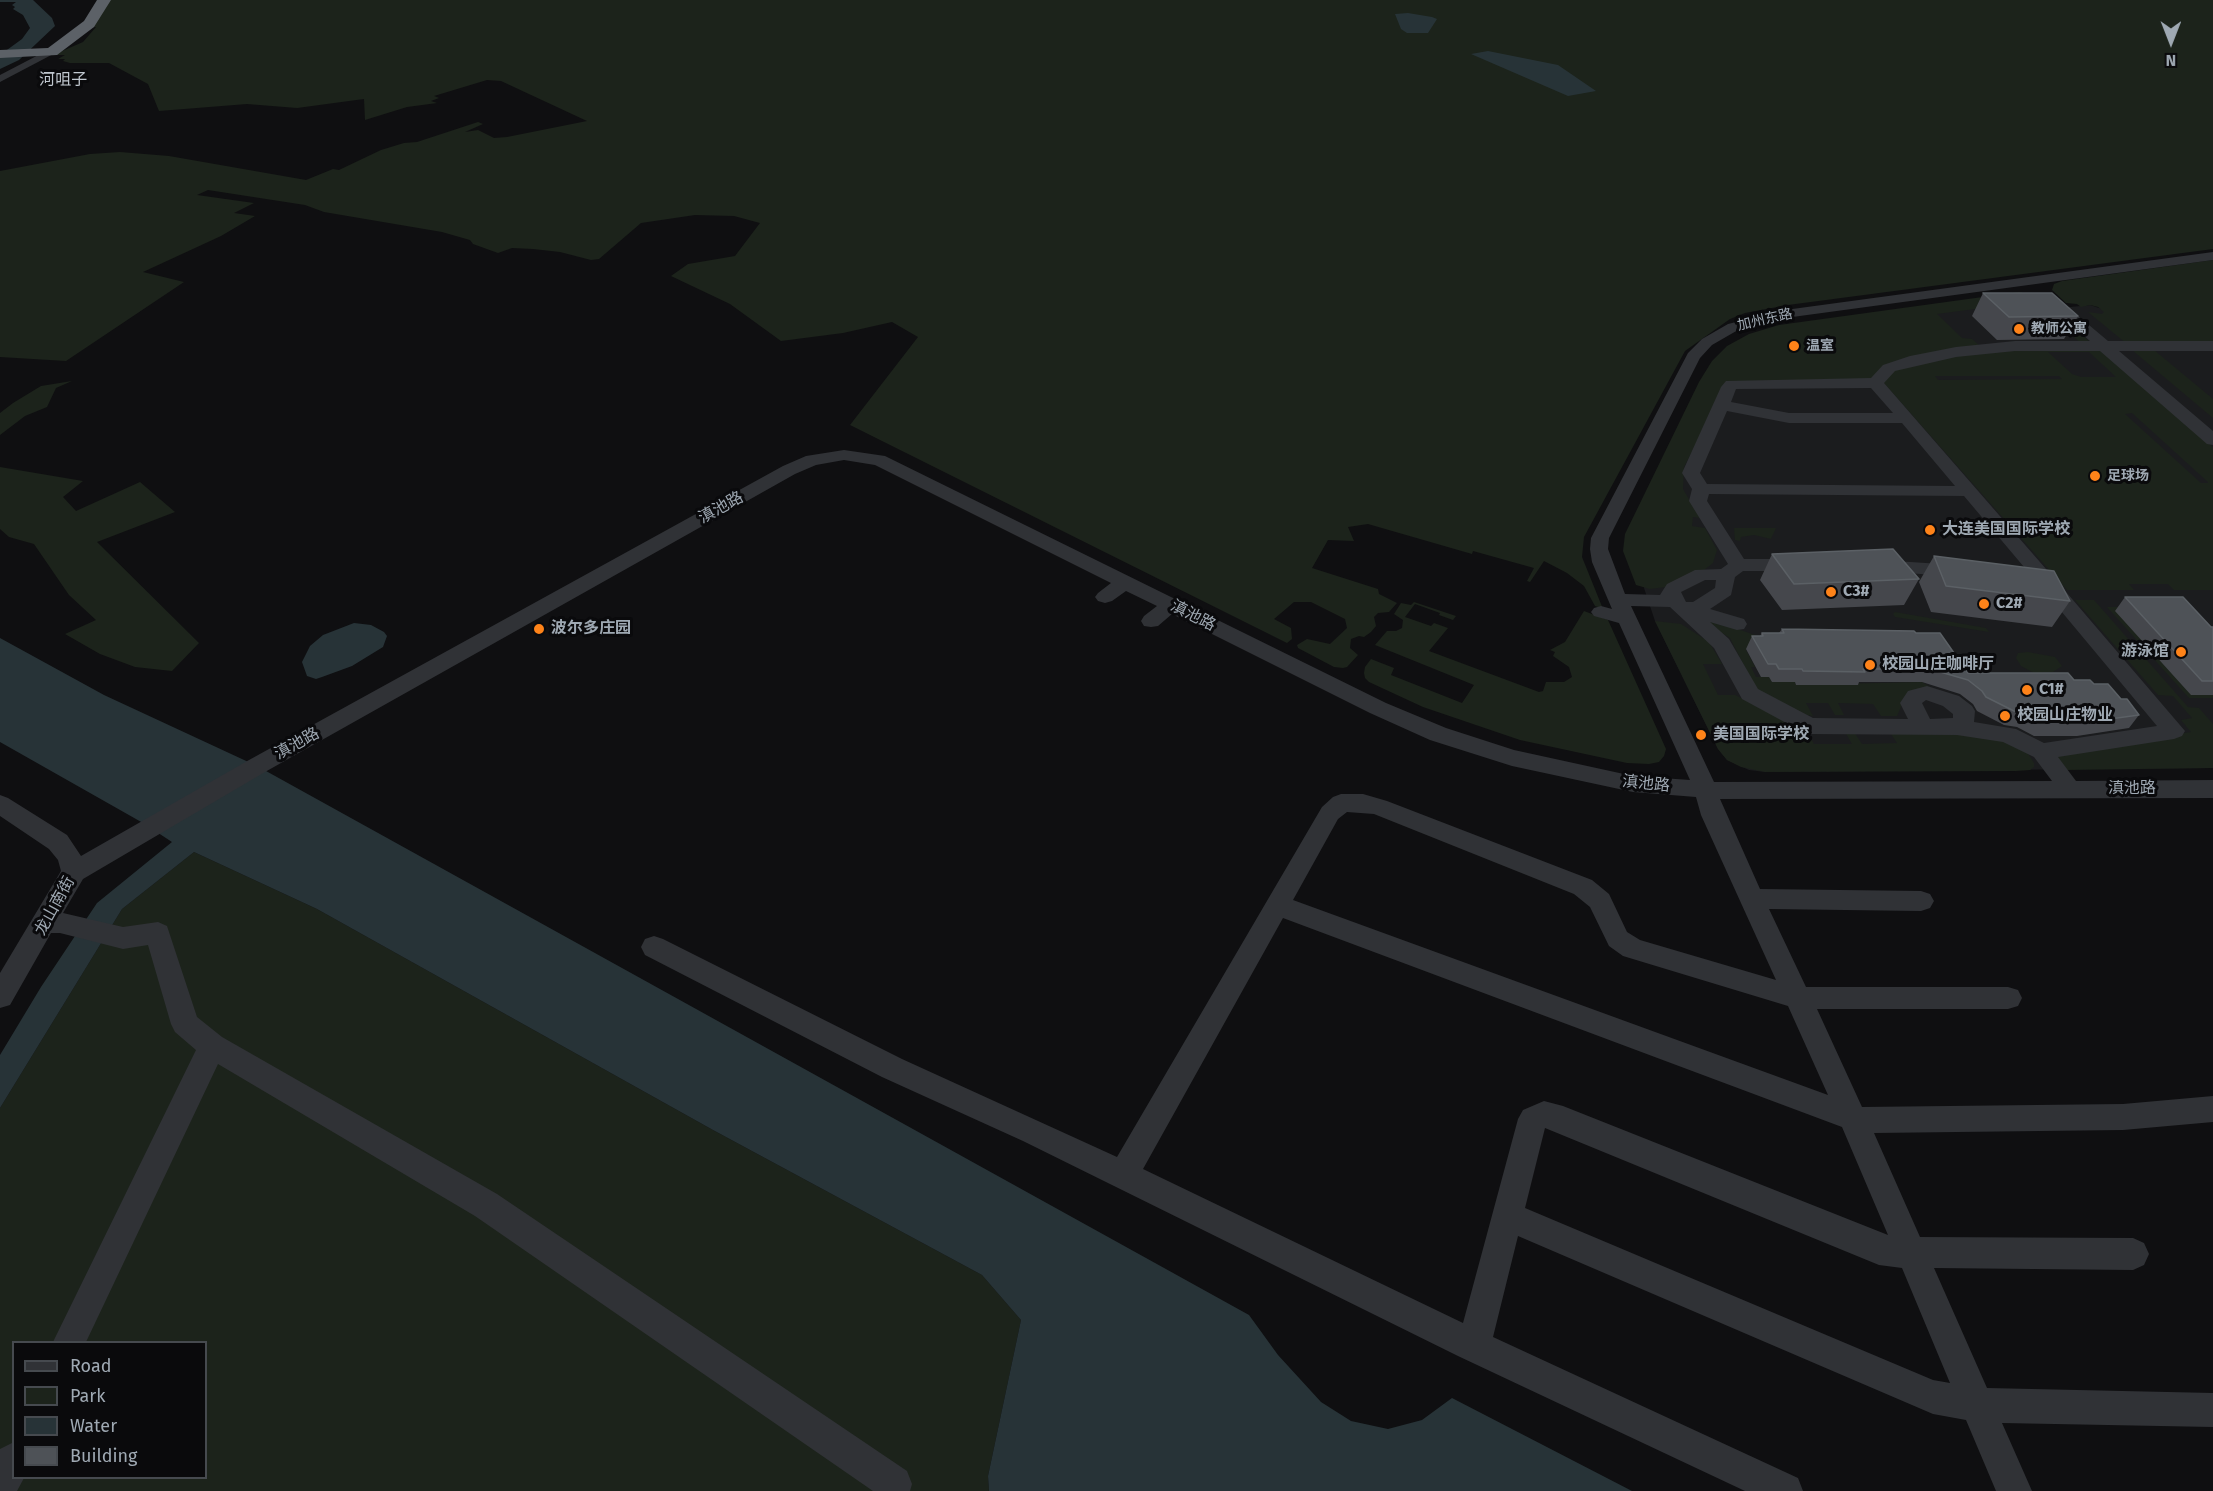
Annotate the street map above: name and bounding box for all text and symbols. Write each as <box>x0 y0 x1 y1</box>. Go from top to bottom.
north arrow <box>2141 12 2201 72</box>
text: N <box>2166 51 2176 70</box>
district label: 河咀子 <box>39 71 87 91</box>
street label: 加州东路 <box>1736 306 1794 334</box>
place label: 教师公寓 <box>2031 321 2087 337</box>
marker: 教师公寓 <box>2012 322 2026 336</box>
place label: 温室 <box>1806 338 1834 354</box>
marker: 温室 <box>1787 339 1801 353</box>
place label: 足球场 <box>2107 468 2149 484</box>
marker: 足球场 <box>2088 469 2102 483</box>
street label: 滇池路 <box>695 488 747 528</box>
place label: 大连美国国际学校 <box>1942 520 2070 540</box>
marker: 大连美国国际学校 <box>1923 523 1937 537</box>
place label: C3# <box>1843 582 1869 602</box>
marker: C3# <box>1824 585 1838 599</box>
place label: C2# <box>1996 594 2022 614</box>
street label: 滇池路 <box>1167 597 1219 635</box>
marker: C2# <box>1977 597 1991 611</box>
place label: 波尔多庄园 <box>551 619 631 639</box>
marker: 波尔多庄园 <box>532 622 546 636</box>
place label: 游泳馆 <box>2121 642 2169 662</box>
marker: 游泳馆 <box>2174 645 2188 659</box>
place label: 校园山庄咖啡厅 <box>1882 655 1994 675</box>
marker: 校园山庄咖啡厅 <box>1863 658 1877 672</box>
place label: C1# <box>2039 680 2064 700</box>
marker: C1# <box>2020 683 2034 697</box>
place label: 校园山庄物业 <box>2017 706 2113 726</box>
marker: 校园山庄物业 <box>1998 709 2012 723</box>
street label: 滇池路 <box>271 724 323 764</box>
place label: 美国国际学校 <box>1713 725 1809 745</box>
marker: 美国国际学校 <box>1694 728 1708 742</box>
street label: 滇池路 <box>1621 772 1671 796</box>
street label: 滇池路 <box>2108 779 2156 799</box>
street label: 龙山南街 <box>31 873 79 939</box>
legend <box>12 1341 207 1479</box>
text: Road <box>70 1355 112 1377</box>
text: Park <box>70 1385 105 1407</box>
text: Water <box>70 1415 117 1437</box>
text: Building <box>70 1445 137 1467</box>

